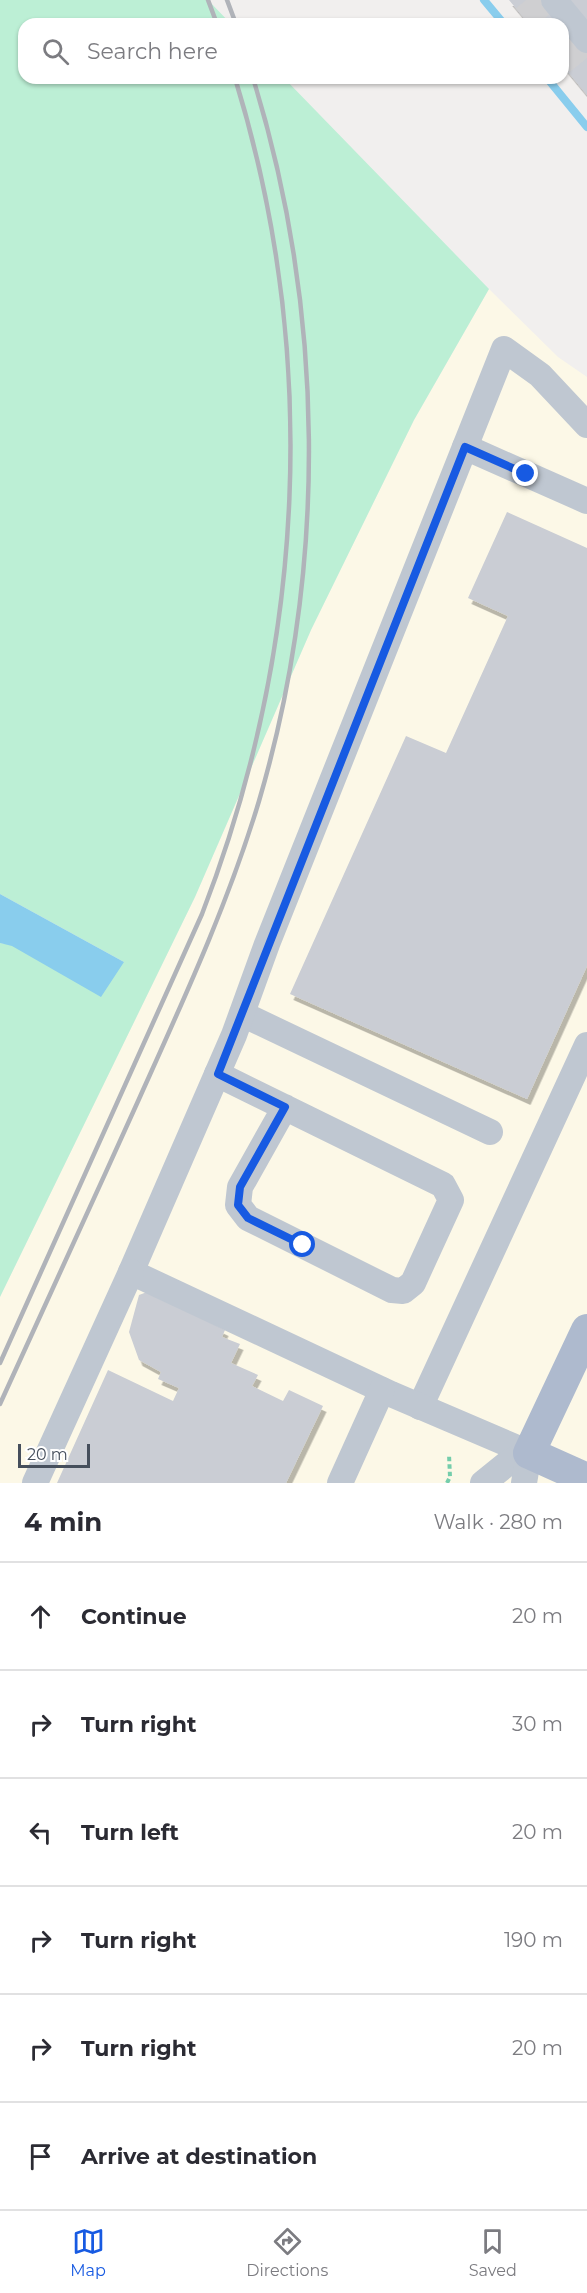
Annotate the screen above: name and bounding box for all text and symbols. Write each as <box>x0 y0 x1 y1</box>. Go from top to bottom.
search box <box>18 18 569 84</box>
icon: search <box>39 35 72 68</box>
text: Search here <box>87 38 218 65</box>
route end <box>512 460 538 486</box>
route start <box>289 1231 315 1257</box>
scale bar <box>18 1441 90 1468</box>
text: 20 m <box>27 1445 68 1464</box>
text: 4 min <box>24 1506 102 1538</box>
text: Walk · 280 m <box>433 1510 563 1534</box>
icon: ahead <box>24 1600 57 1633</box>
text: Continue <box>81 1603 187 1630</box>
text: 20 m <box>512 1604 563 1628</box>
icon: right <box>24 1708 57 1741</box>
text: Turn right <box>81 1711 196 1738</box>
text: 30 m <box>512 1712 563 1736</box>
icon: left <box>24 1816 57 1849</box>
text: Turn left <box>81 1819 179 1846</box>
text: 20 m <box>512 1820 563 1844</box>
icon: right <box>24 1924 57 1957</box>
text: Turn right <box>81 1927 196 1954</box>
text: 190 m <box>504 1928 563 1952</box>
icon: right <box>24 2032 57 2065</box>
text: Turn right <box>81 2035 196 2062</box>
text: 20 m <box>512 2036 563 2060</box>
icon: arrive <box>24 2140 57 2173</box>
text: Arrive at destination <box>81 2143 317 2170</box>
tab: Map <box>70 2225 106 2280</box>
tab: Directions <box>246 2225 328 2280</box>
tab: Saved <box>469 2225 517 2280</box>

